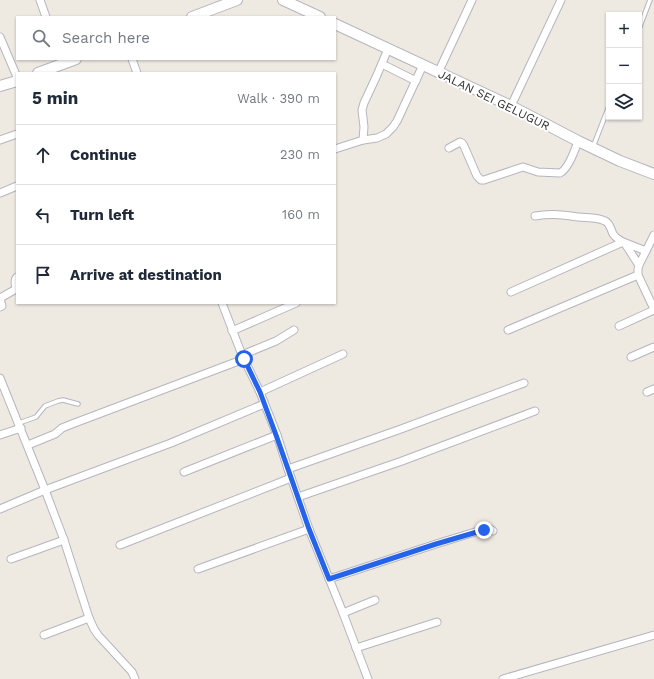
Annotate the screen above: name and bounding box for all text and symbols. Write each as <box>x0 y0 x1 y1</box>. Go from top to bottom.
map controls <box>606 12 642 120</box>
button: + <box>606 12 642 48</box>
search box <box>16 16 336 60</box>
icon: search <box>30 27 52 49</box>
text: Search here <box>62 29 150 47</box>
button: − <box>606 48 642 84</box>
street label: JALAN SEI GELUGUR <box>436 67 552 133</box>
button: layers <box>606 84 642 120</box>
text: 5 min <box>32 88 78 108</box>
text: Walk · 390 m <box>237 91 320 106</box>
icon: ahead <box>32 144 54 166</box>
text: Continue <box>70 146 137 164</box>
text: 230 m <box>280 147 320 162</box>
icon: left <box>32 204 54 226</box>
text: Turn left <box>70 206 134 224</box>
text: 160 m <box>282 207 320 222</box>
icon: arrive <box>32 264 54 286</box>
text: Arrive at destination <box>70 266 222 284</box>
route start <box>235 350 253 368</box>
route end <box>475 521 493 539</box>

